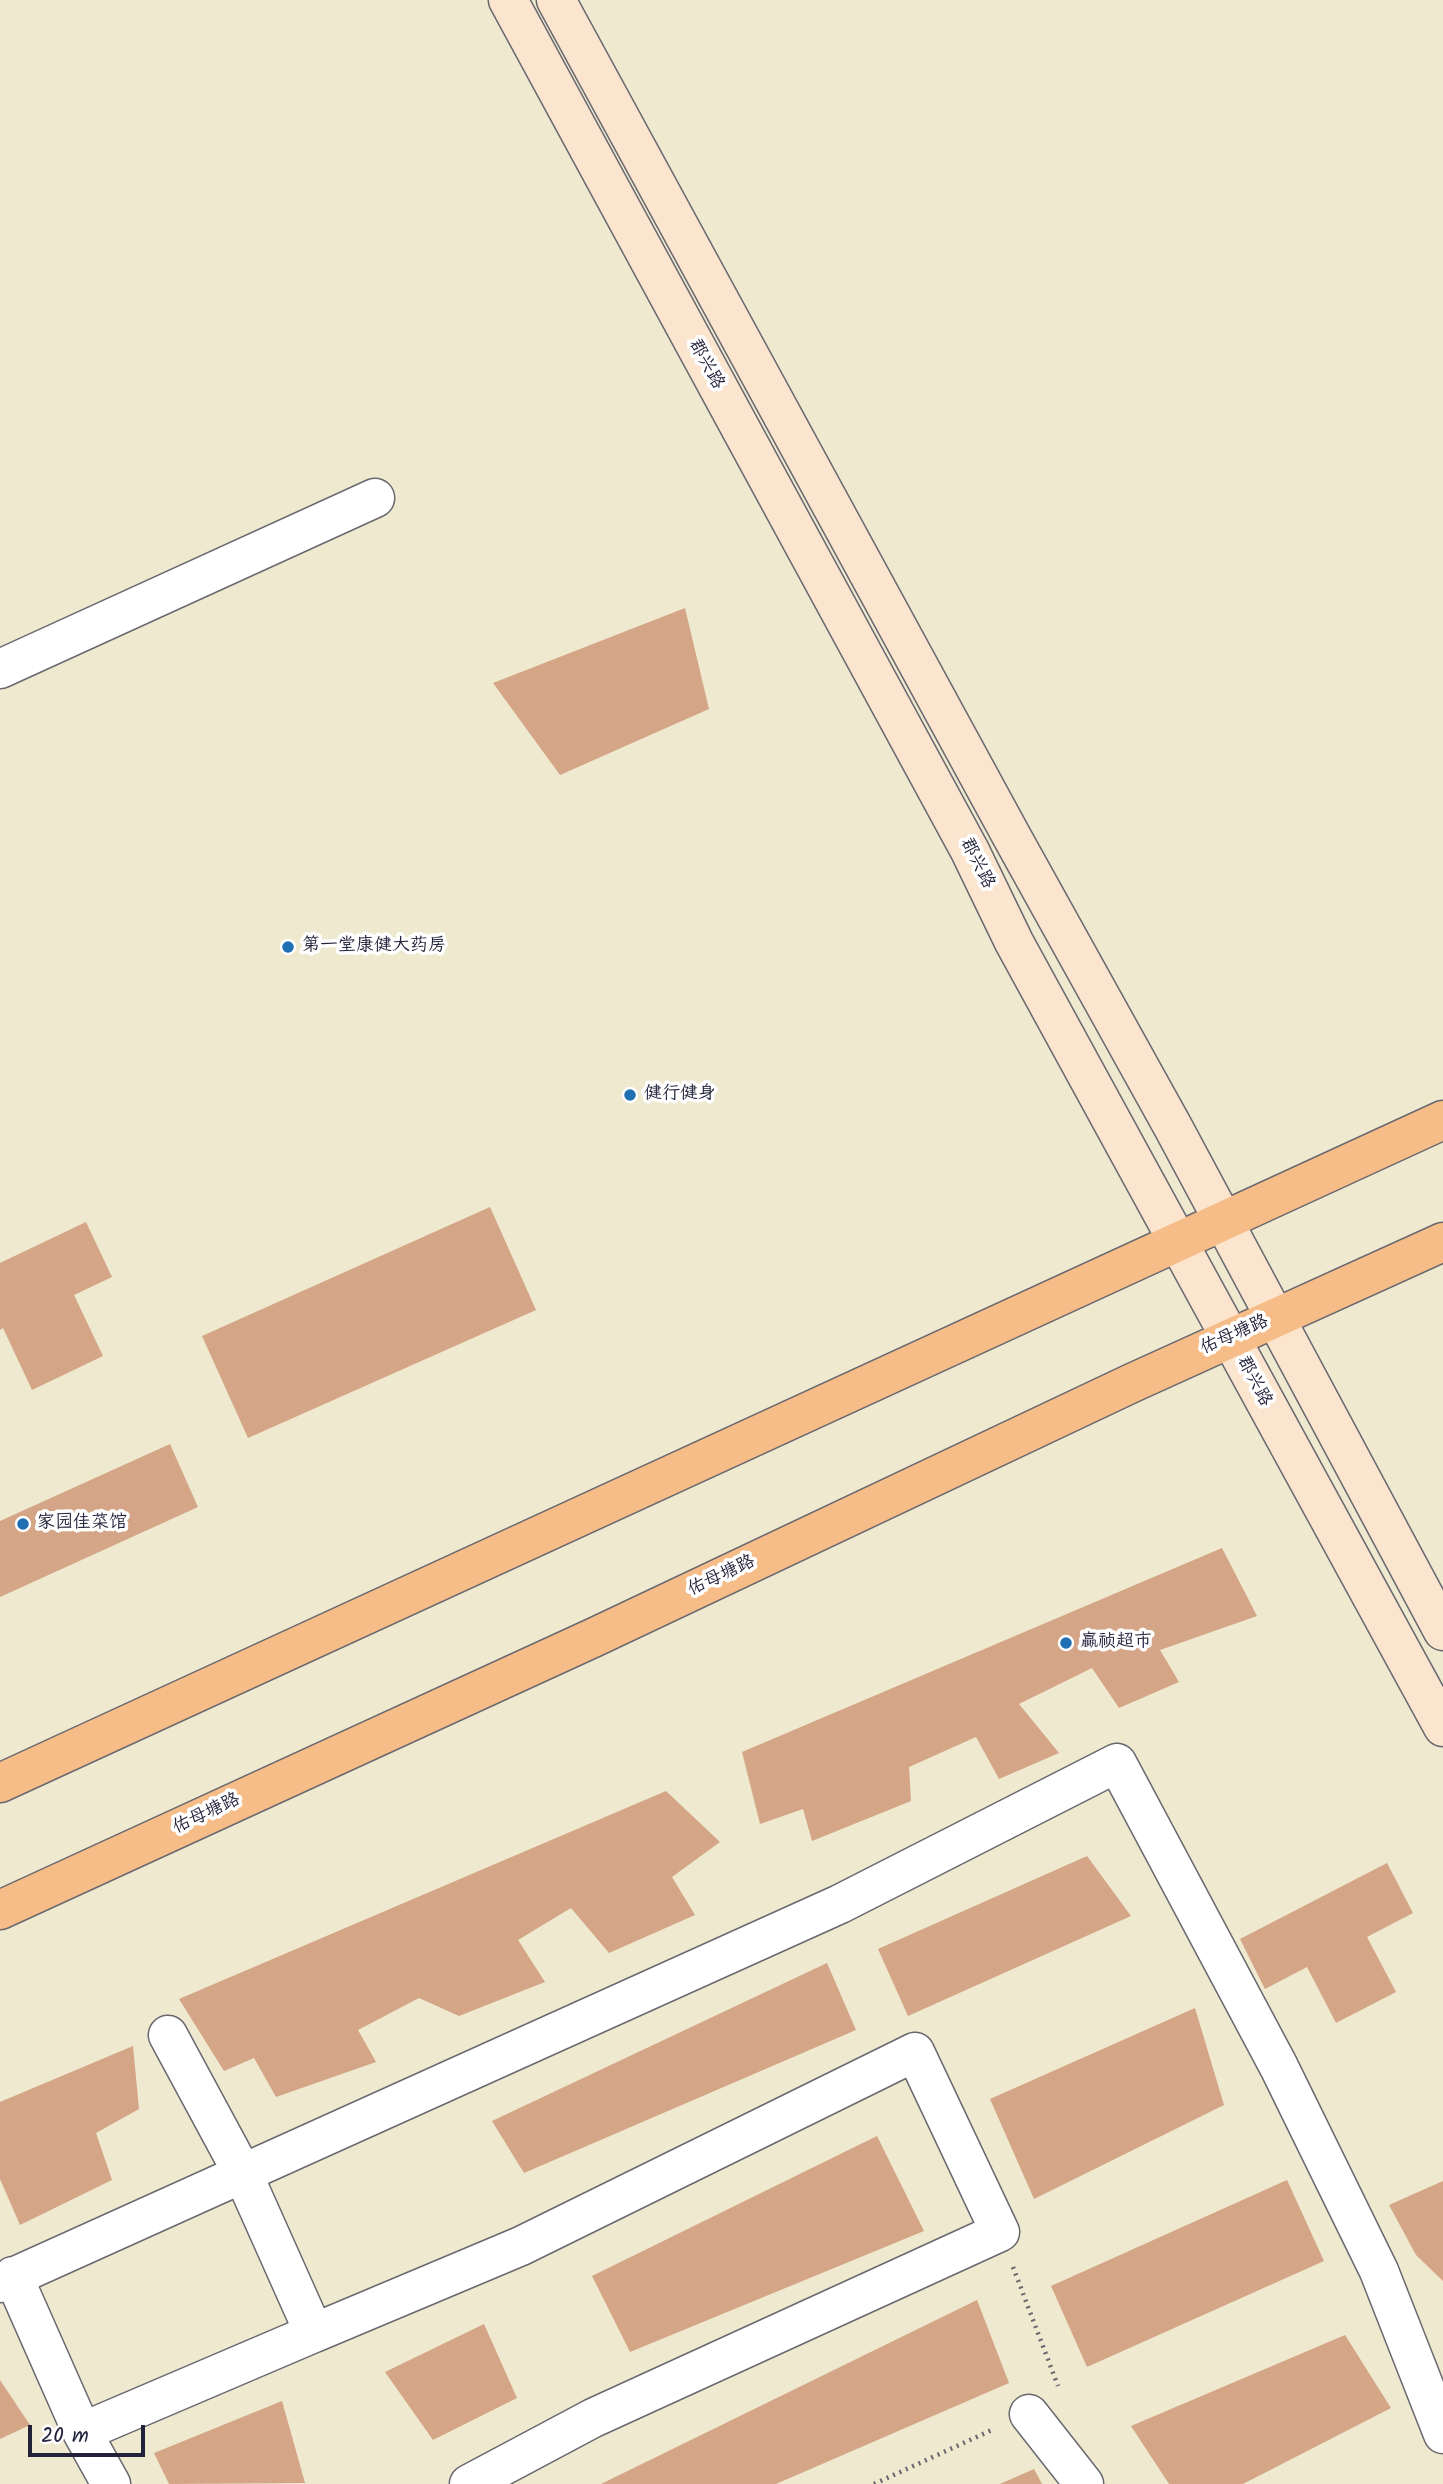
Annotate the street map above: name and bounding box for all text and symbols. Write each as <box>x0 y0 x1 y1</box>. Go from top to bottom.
street label: 郡兴路 <box>682 336 728 394</box>
street label: 郡兴路 <box>954 835 998 893</box>
place label: 第一堂康健大药房 <box>302 936 446 958</box>
marker: 第一堂康健大药房 <box>280 939 296 955</box>
place label: 健行健身 <box>644 1084 716 1106</box>
marker: 健行健身 <box>622 1087 638 1103</box>
street label: 佑母塘路 <box>1198 1311 1272 1361</box>
street label: 郡兴路 <box>1231 1353 1275 1411</box>
place label: 家园佳菜馆 <box>37 1513 127 1535</box>
marker: 家园佳菜馆 <box>15 1516 31 1532</box>
street label: 佑母塘路 <box>685 1552 759 1602</box>
place label: 赢祯超市 <box>1080 1632 1152 1654</box>
marker: 赢祯超市 <box>1058 1635 1074 1651</box>
street label: 佑母塘路 <box>170 1790 244 1840</box>
scale bar <box>32 2410 149 2454</box>
text: 20 m <box>41 2420 89 2453</box>

